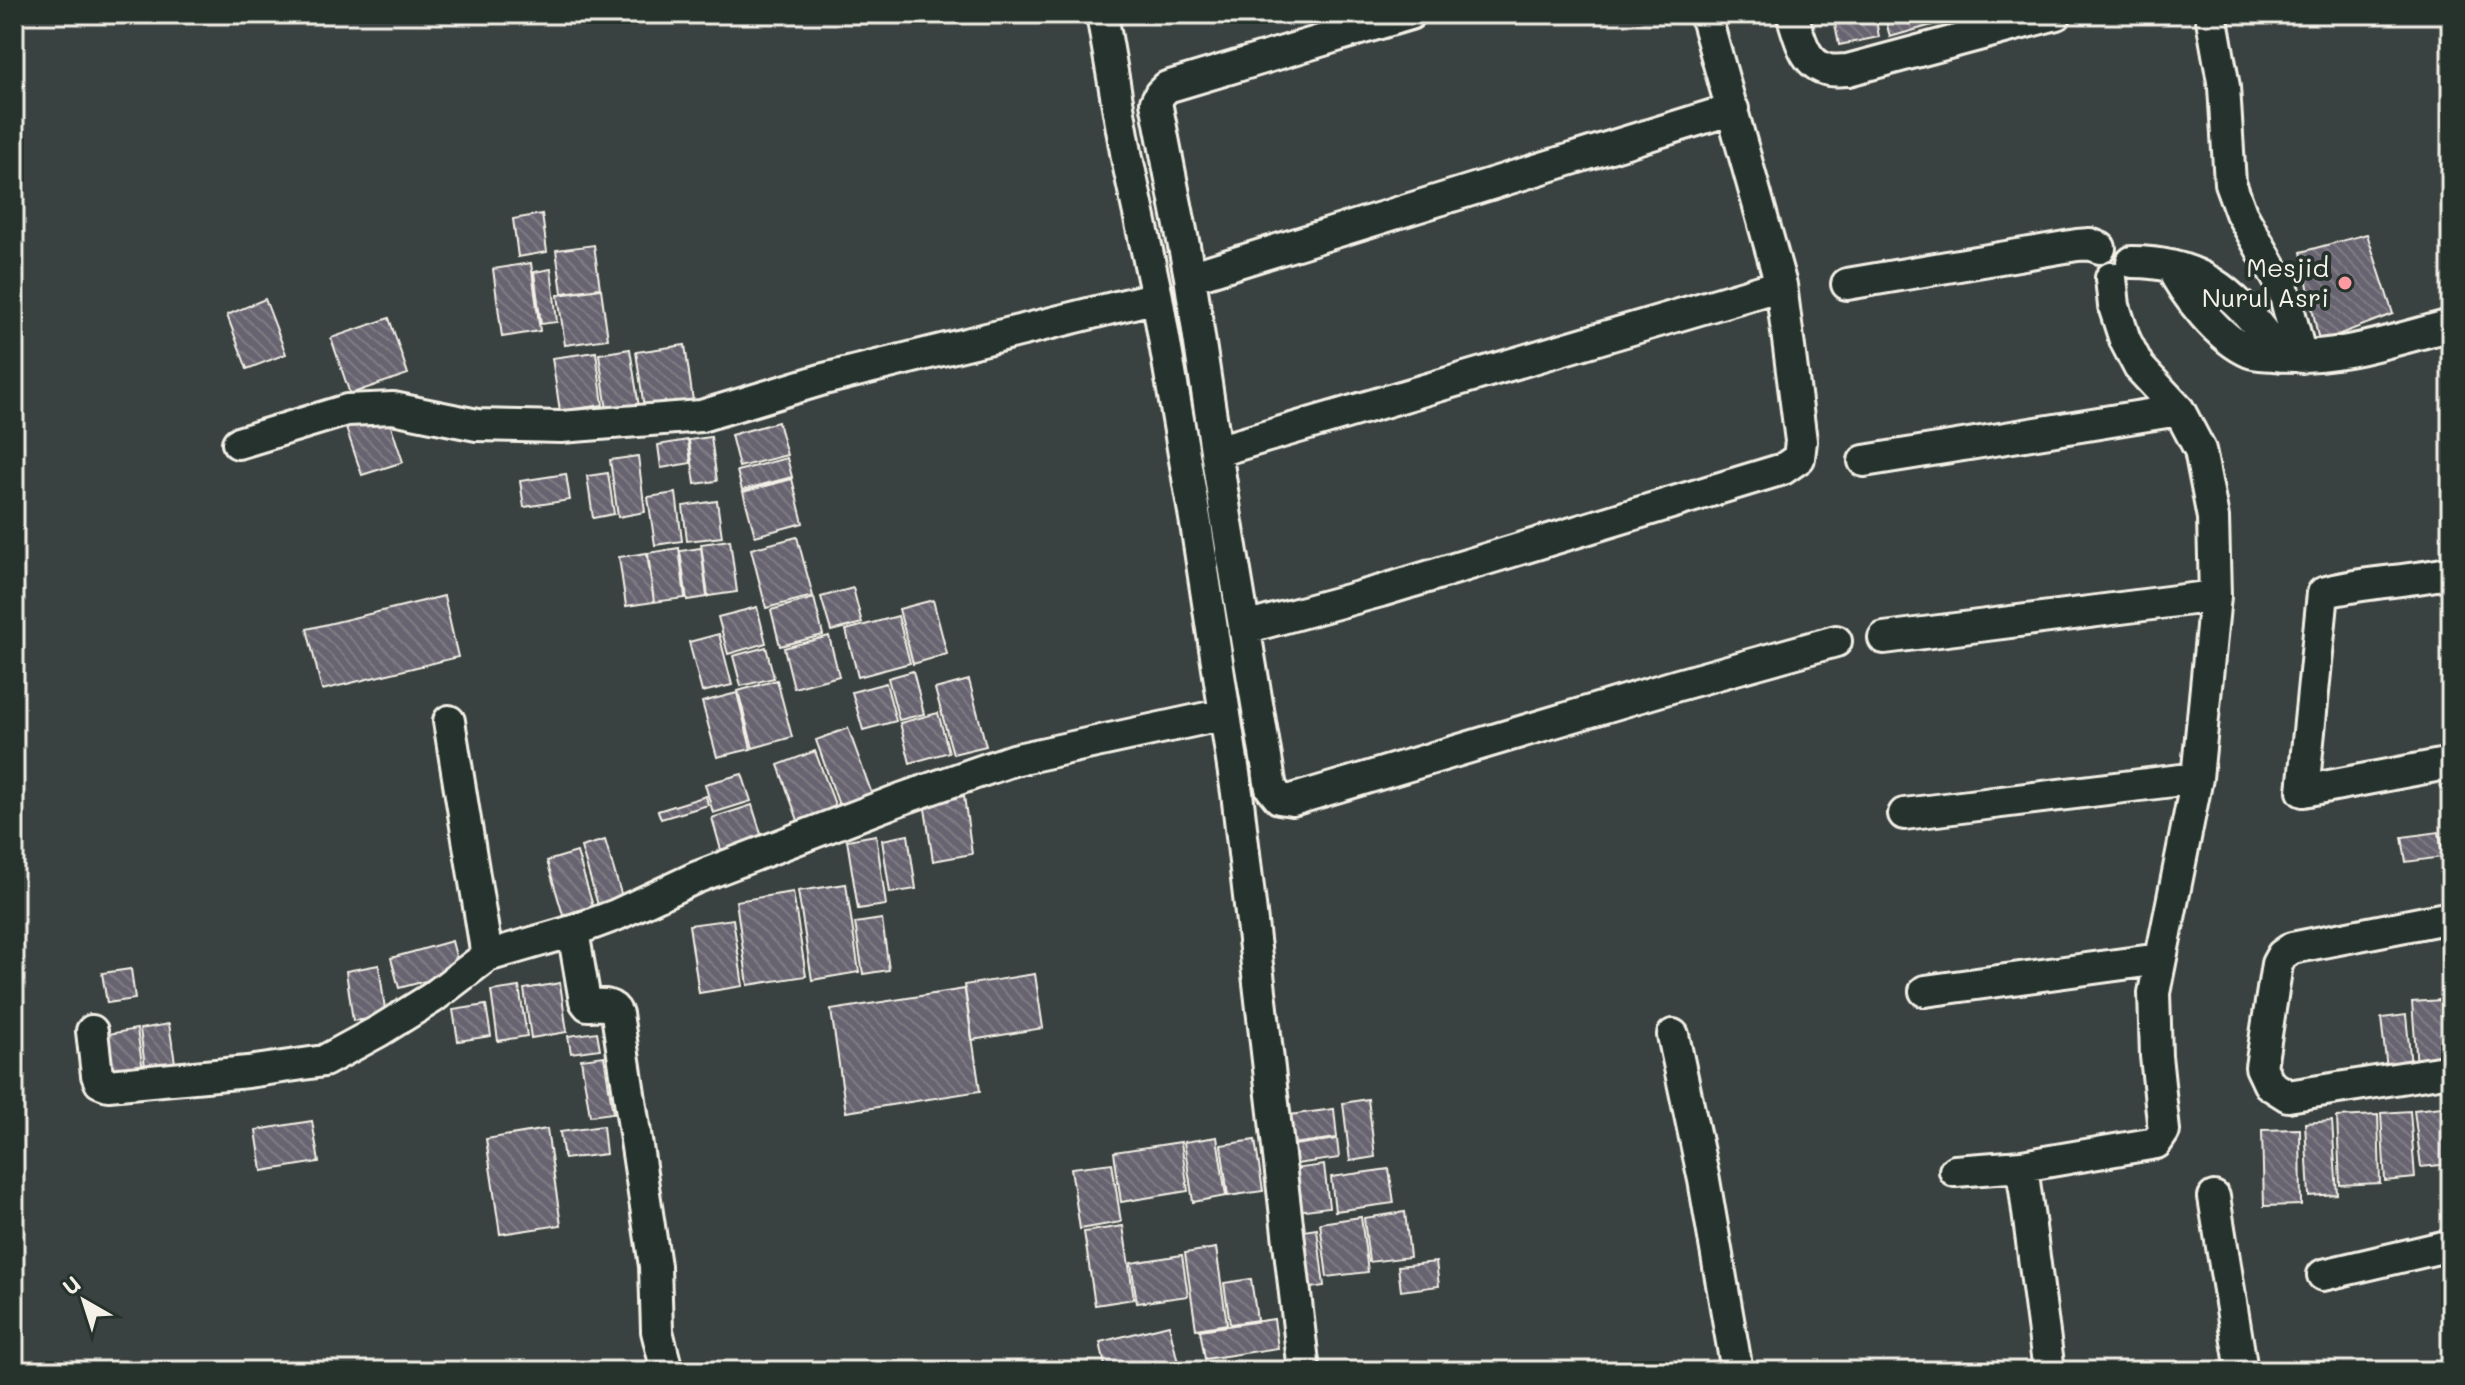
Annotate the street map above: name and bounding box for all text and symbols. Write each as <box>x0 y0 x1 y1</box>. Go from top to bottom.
place label: Mesjid Nurul Asri <box>2202 250 2329 314</box>
marker: Mesjid Nurul Asri <box>2336 274 2354 292</box>
north arrow <box>44 1261 124 1341</box>
text: U <box>56 1269 86 1301</box>

